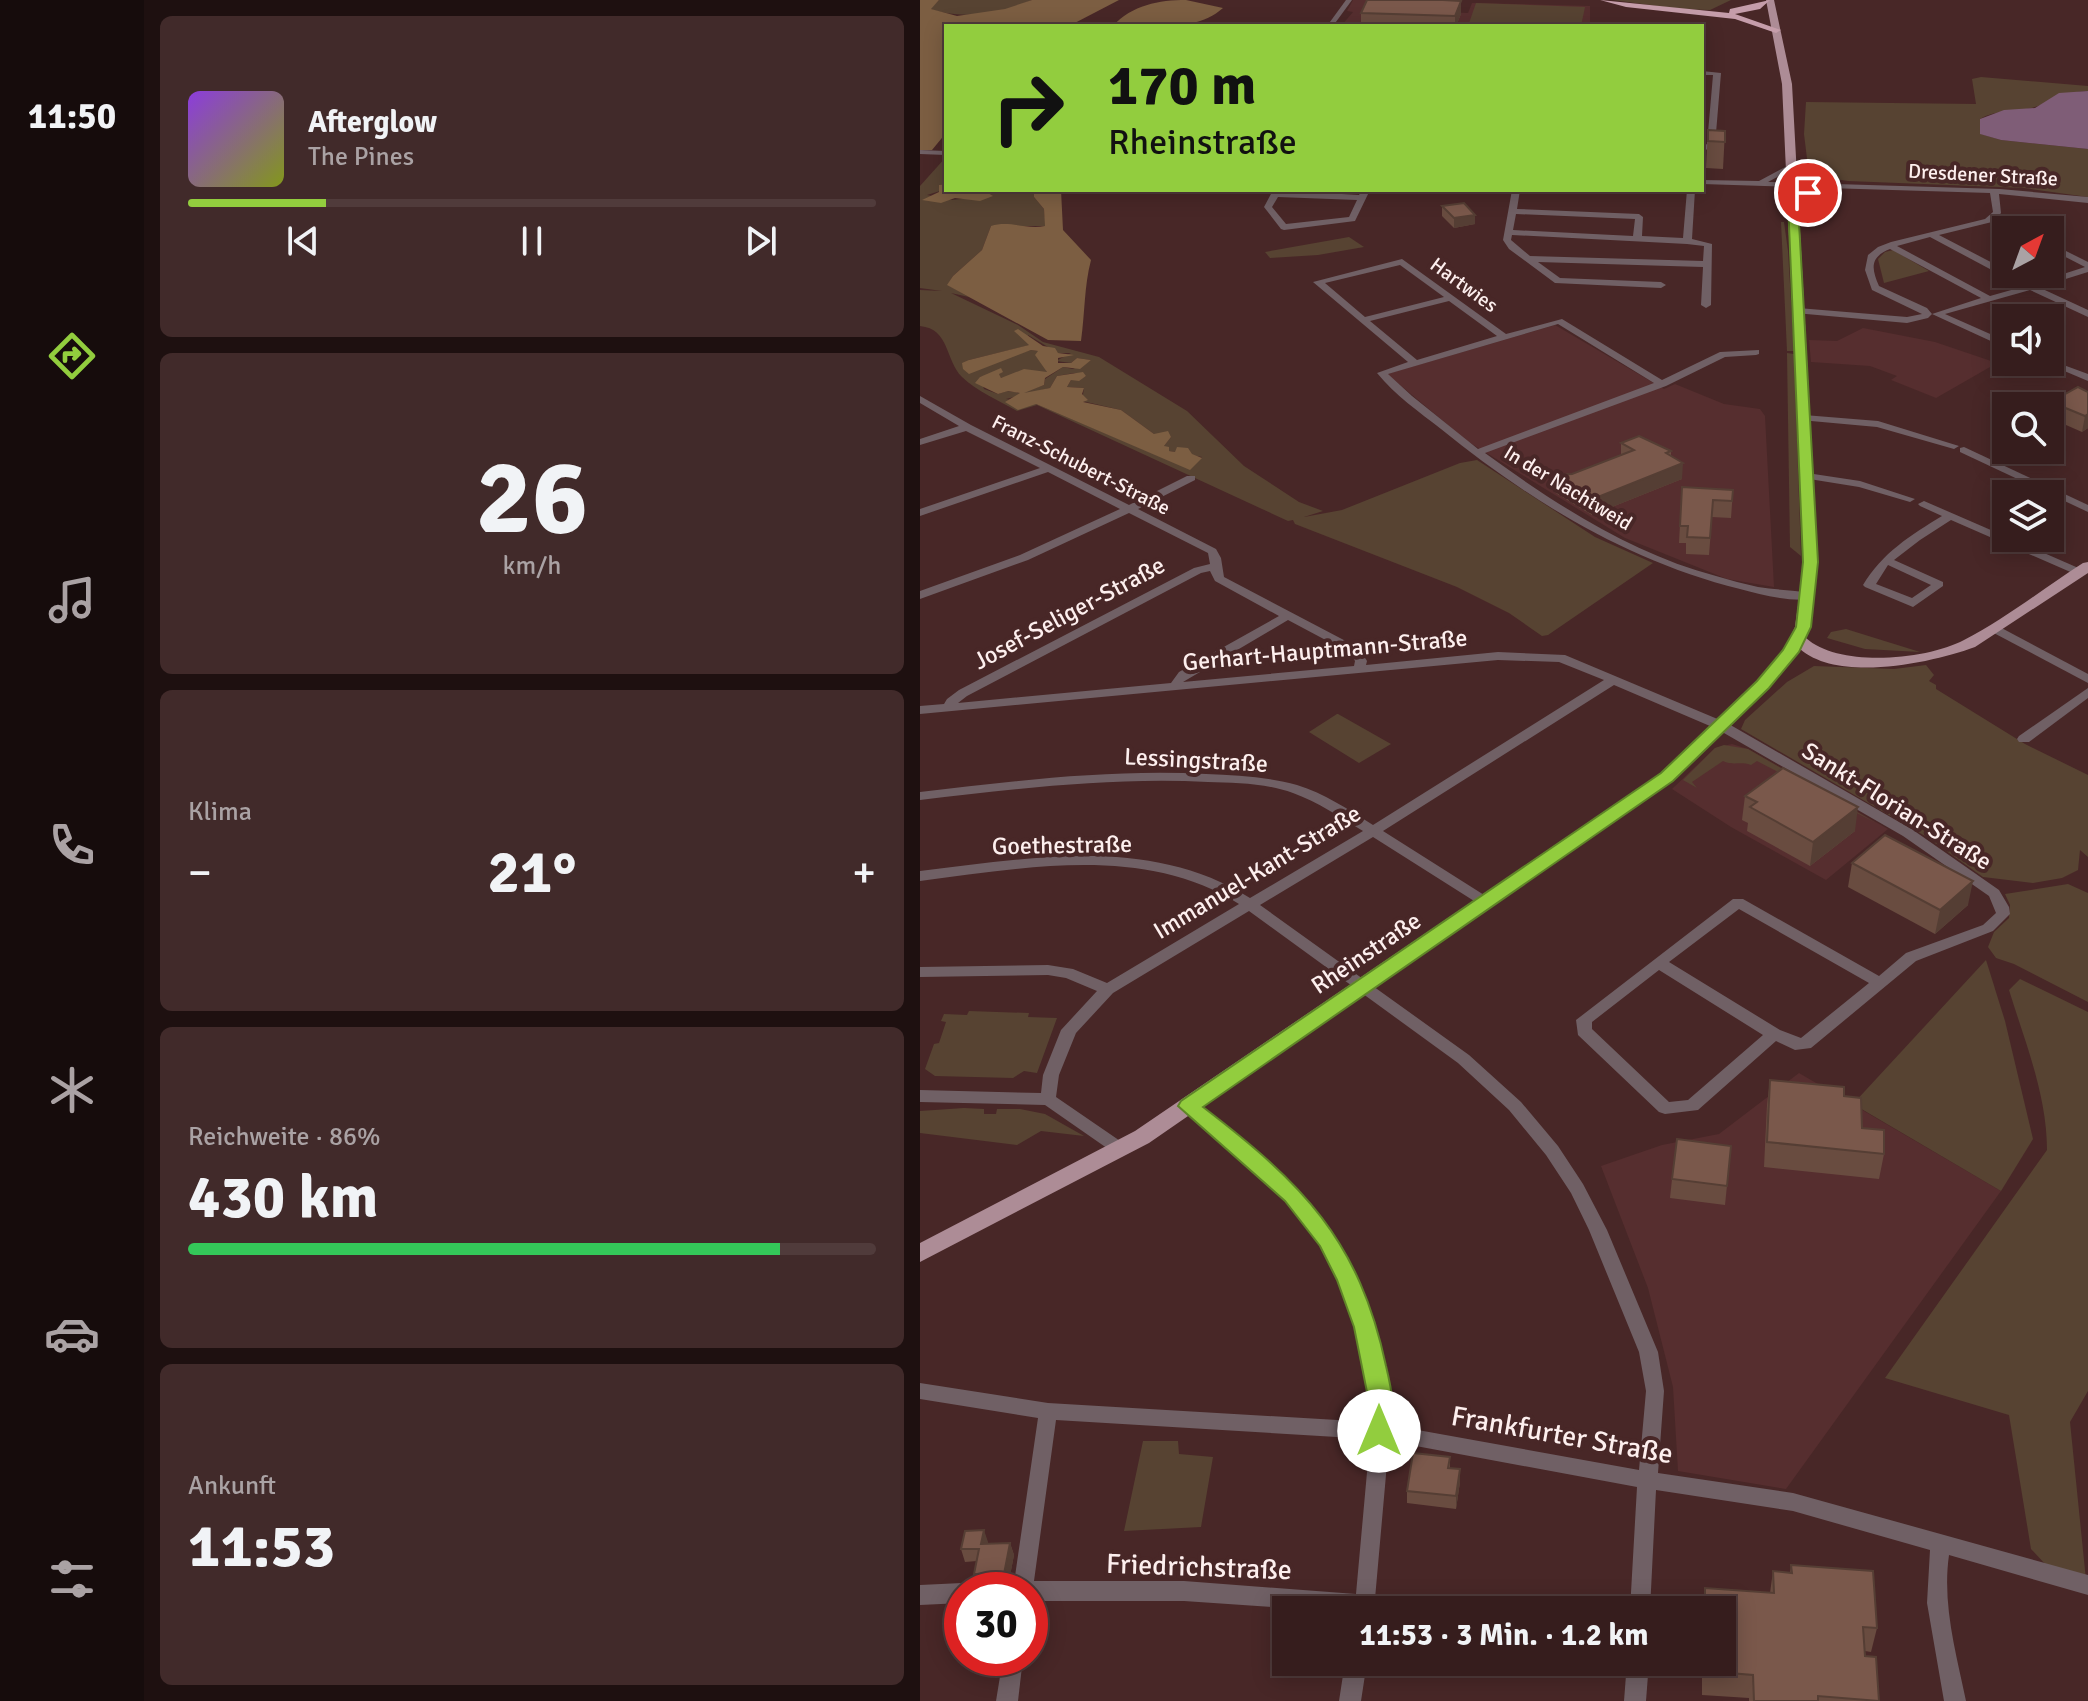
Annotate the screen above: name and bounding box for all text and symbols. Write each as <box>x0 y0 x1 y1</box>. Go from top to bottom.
text: 170 m <box>1108 51 1256 120</box>
icon: right <box>976 56 1080 160</box>
text: 11:50 <box>28 94 116 139</box>
text: Afterglow <box>308 104 437 141</box>
text: Rheinstraße <box>1108 120 1297 165</box>
text: The Pines <box>308 141 414 173</box>
pin <box>1774 159 1842 227</box>
street label: Dresdener Straße <box>1907 159 2059 191</box>
icon: arrive <box>1786 171 1830 215</box>
north arrow <box>1992 216 2064 288</box>
map controls <box>1992 216 2064 552</box>
icon: previous <box>281 219 325 263</box>
icon: pause <box>510 219 554 263</box>
icon: next <box>739 219 783 263</box>
street label: Hartwies <box>1425 252 1503 318</box>
button: sound <box>1992 304 2064 376</box>
icon: directions <box>44 328 100 384</box>
button: search <box>1992 392 2064 464</box>
street label: Franz-Schubert-Straße <box>988 409 1174 521</box>
text: 26 <box>476 434 588 562</box>
street label: In der Nachtweid <box>1499 440 1637 536</box>
button: layers <box>1992 480 2064 552</box>
text: km/h <box>503 550 561 582</box>
street label: Josef-Seliger-Straße <box>968 550 1170 676</box>
icon: music <box>44 572 100 628</box>
street label: Gerhart-Hauptmann-Straße <box>1181 623 1469 677</box>
street label: Sankt-Florian-Straße <box>1797 735 1997 877</box>
street label: Lessingstraße <box>1123 741 1269 779</box>
text: Klima <box>188 796 252 828</box>
street label: Immanuel-Kant-Straße <box>1148 798 1366 946</box>
icon: phone <box>44 817 100 873</box>
street label: Goethestraße <box>992 829 1132 861</box>
text: 21° <box>488 836 576 910</box>
text: − <box>188 846 212 900</box>
text: + <box>852 846 876 900</box>
street label: Rheinstraße <box>1305 905 1427 1001</box>
icon: climate <box>44 1062 100 1118</box>
text: Reichweite · 86% <box>188 1121 381 1153</box>
text: 430 km <box>188 1161 378 1235</box>
icon: car <box>44 1306 100 1362</box>
position arrow <box>1337 1389 1421 1473</box>
street label: Frankfurter Straße <box>1449 1399 1675 1471</box>
text: Ankunft <box>188 1470 276 1502</box>
text: 11:53 <box>188 1510 335 1584</box>
street label: Friedrichstraße <box>1105 1547 1293 1587</box>
icon: filters <box>44 1551 100 1607</box>
speed limit sign: 30 <box>944 1572 1048 1676</box>
text: 11:53 · 3 Min. · 1.2 km <box>1359 1617 1649 1654</box>

